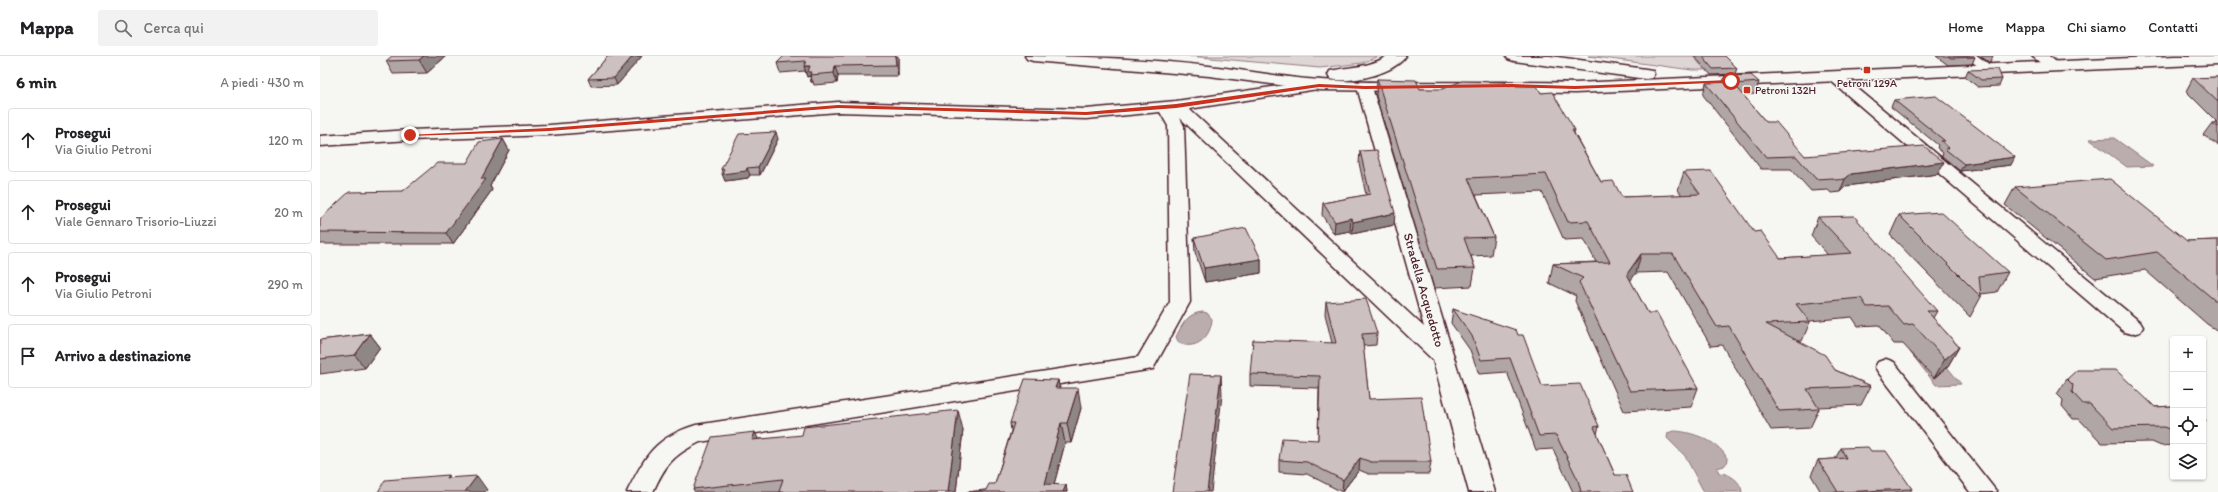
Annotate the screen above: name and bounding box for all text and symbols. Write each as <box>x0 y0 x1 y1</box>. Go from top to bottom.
search box <box>98 10 378 46</box>
text: Mappa <box>20 16 74 39</box>
icon: search <box>112 17 134 39</box>
text: Cerca qui <box>144 19 204 37</box>
text: Home <box>1948 19 1983 36</box>
text: Mappa <box>2005 19 2045 36</box>
text: Chi siamo <box>2067 19 2126 36</box>
text: Contatti <box>2148 19 2198 36</box>
marker: Petroni 129A <box>1862 65 1872 75</box>
text: 6 min <box>16 72 57 92</box>
route start <box>1722 72 1740 90</box>
text: A piedi · 430 m <box>220 75 304 90</box>
place label: Petroni 129A <box>1837 77 1897 90</box>
place label: Petroni 132H <box>1755 84 1816 97</box>
marker: Petroni 132H <box>1742 85 1752 95</box>
text: Prosegui <box>55 124 111 142</box>
route end <box>401 126 419 144</box>
icon: ahead <box>17 129 39 151</box>
text: 120 m <box>268 133 303 148</box>
text: Via Giulio Petroni <box>55 142 152 157</box>
text: Prosegui <box>55 196 111 214</box>
icon: ahead <box>17 201 39 223</box>
text: 20 m <box>274 205 303 220</box>
text: Viale Gennaro Trisorio-Liuzzi <box>55 214 217 229</box>
street label: Stradella Acquedotto <box>1401 231 1448 349</box>
text: Prosegui <box>55 268 111 286</box>
icon: ahead <box>17 273 39 295</box>
text: 290 m <box>267 277 303 292</box>
text: Via Giulio Petroni <box>55 286 152 301</box>
map controls <box>2170 336 2206 480</box>
button: + <box>2170 336 2206 372</box>
icon: arrive <box>17 345 39 367</box>
text: Arrivo a destinazione <box>55 347 191 365</box>
button: − <box>2170 372 2206 408</box>
button: locate <box>2170 408 2206 444</box>
button: layers <box>2170 444 2206 480</box>

